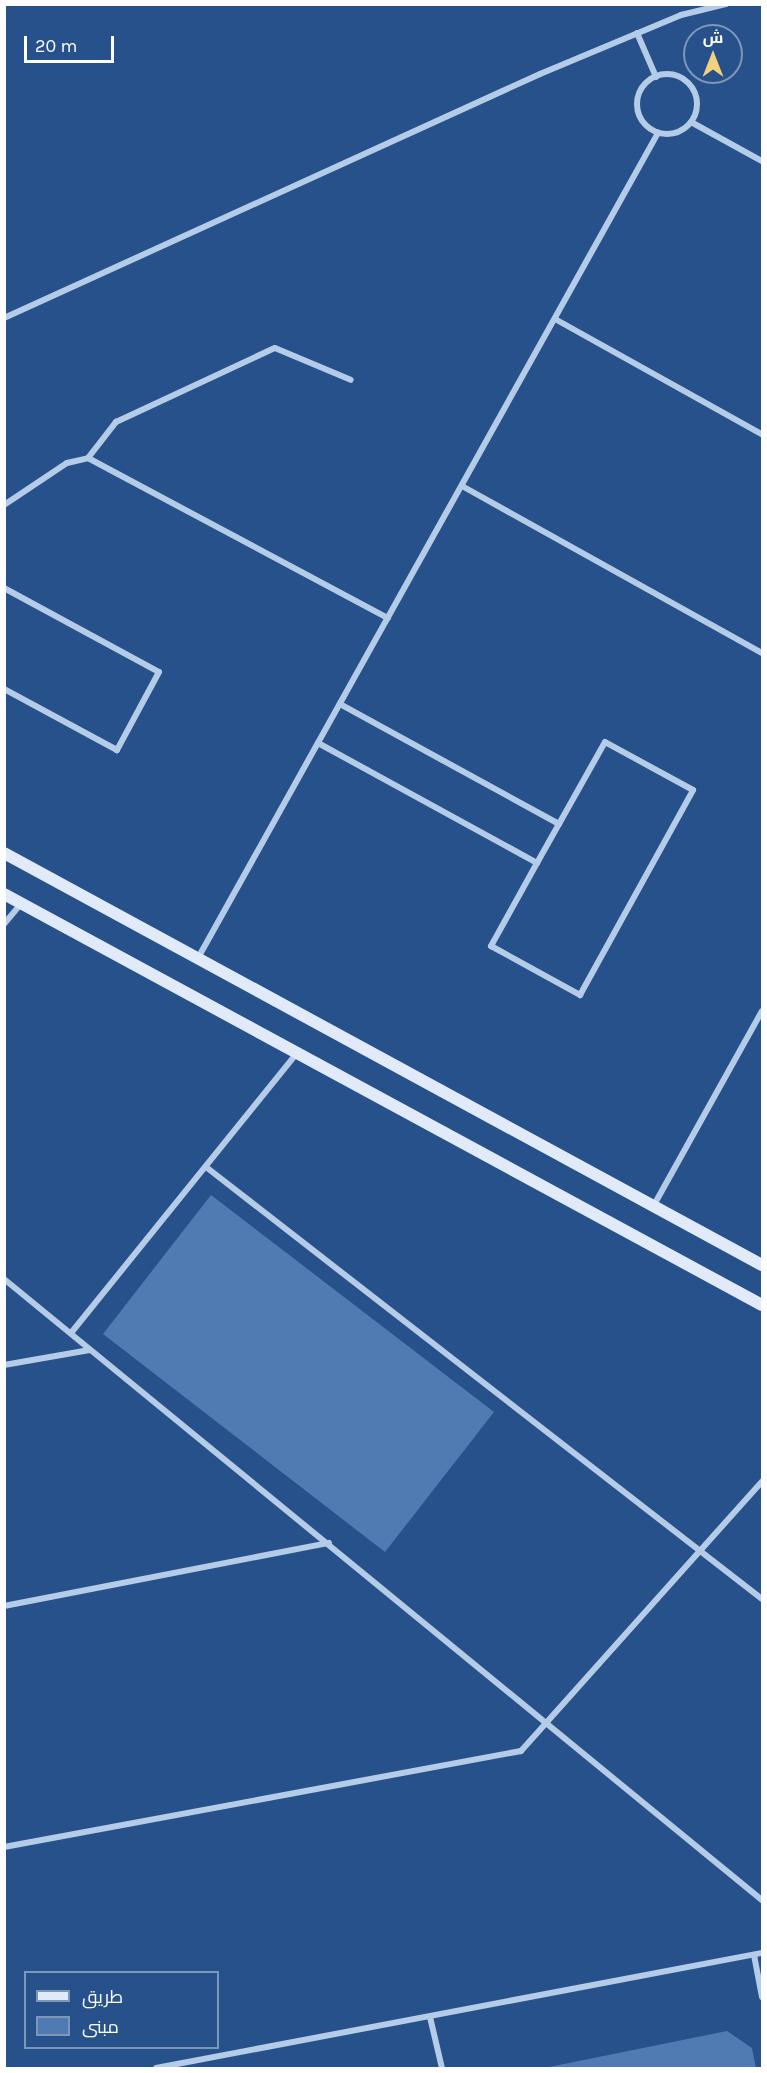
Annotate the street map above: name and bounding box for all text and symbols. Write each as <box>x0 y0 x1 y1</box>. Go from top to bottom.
scale bar <box>27 24 117 62</box>
north arrow <box>683 24 743 84</box>
text: ش <box>703 28 723 47</box>
text: 20 m <box>35 35 77 57</box>
legend <box>24 1971 219 2049</box>
text: طريق <box>82 1986 123 2008</box>
text: مبنى <box>82 2016 119 2038</box>

